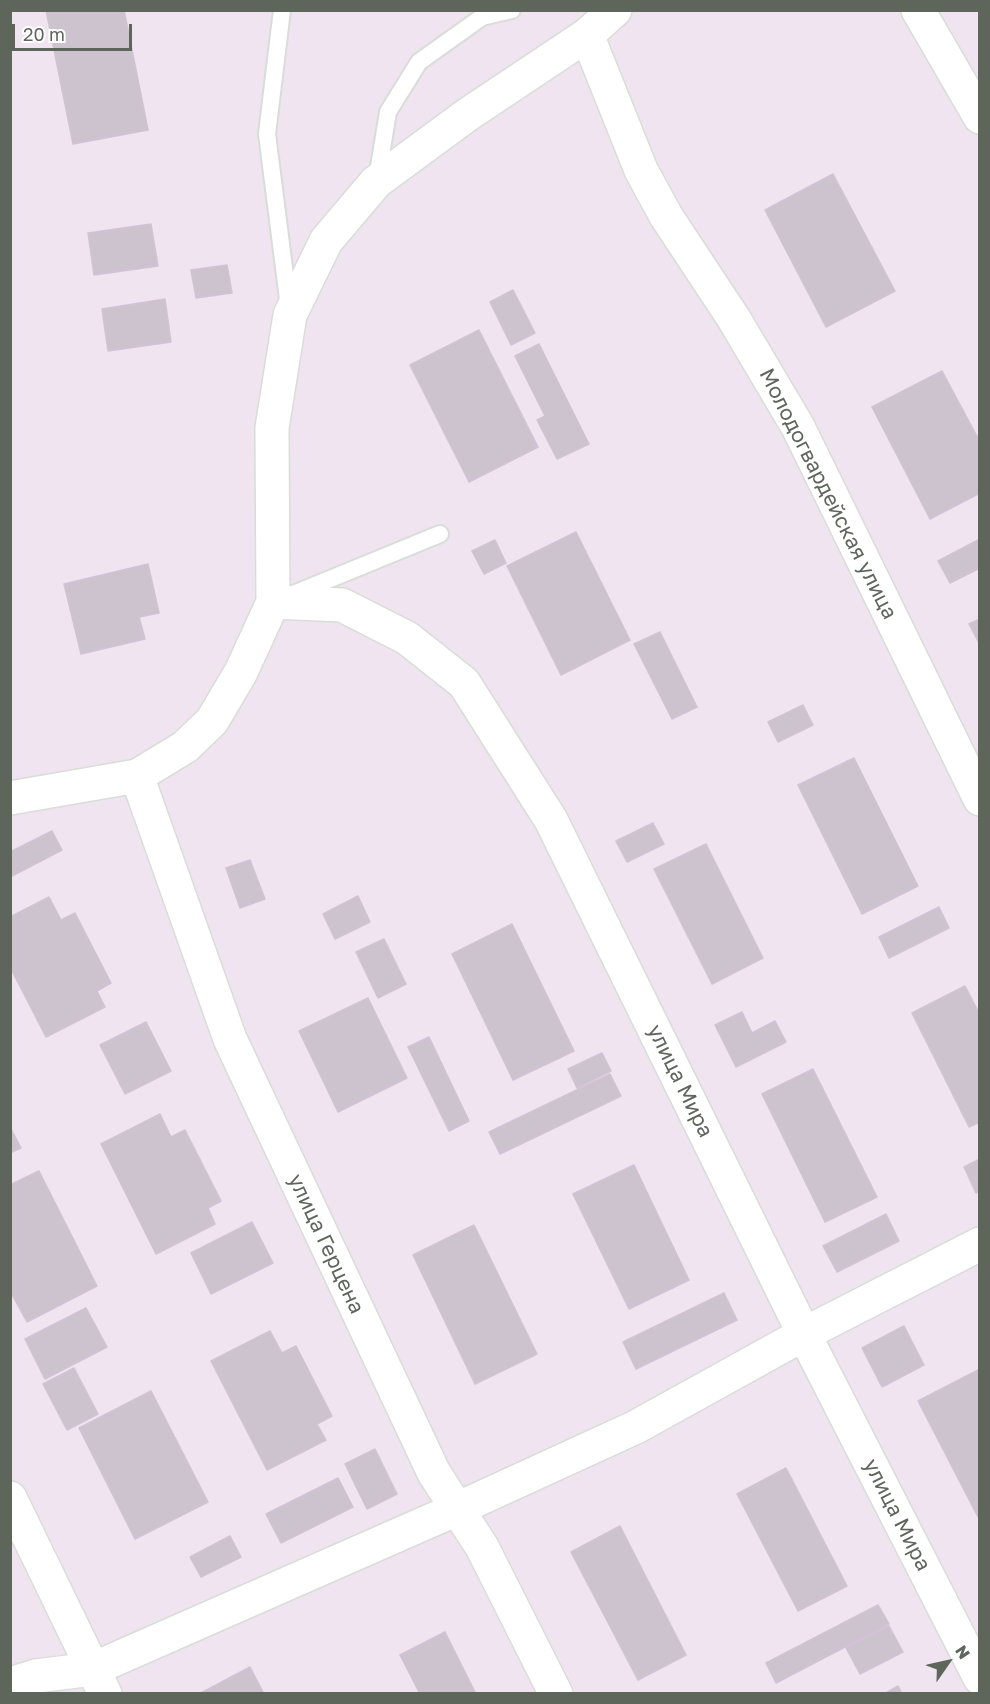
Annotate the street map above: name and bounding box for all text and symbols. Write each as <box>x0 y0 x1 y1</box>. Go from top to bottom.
scale bar <box>15 12 135 50</box>
text: 20 m <box>23 23 65 45</box>
street label: Молодогвардейская улица <box>754 364 902 624</box>
street label: улица Мира <box>642 1020 718 1142</box>
street label: улица Герцена <box>283 1170 369 1318</box>
street label: улица Мира <box>858 1455 936 1575</box>
north arrow <box>918 1632 978 1692</box>
text: N <box>951 1641 975 1663</box>

